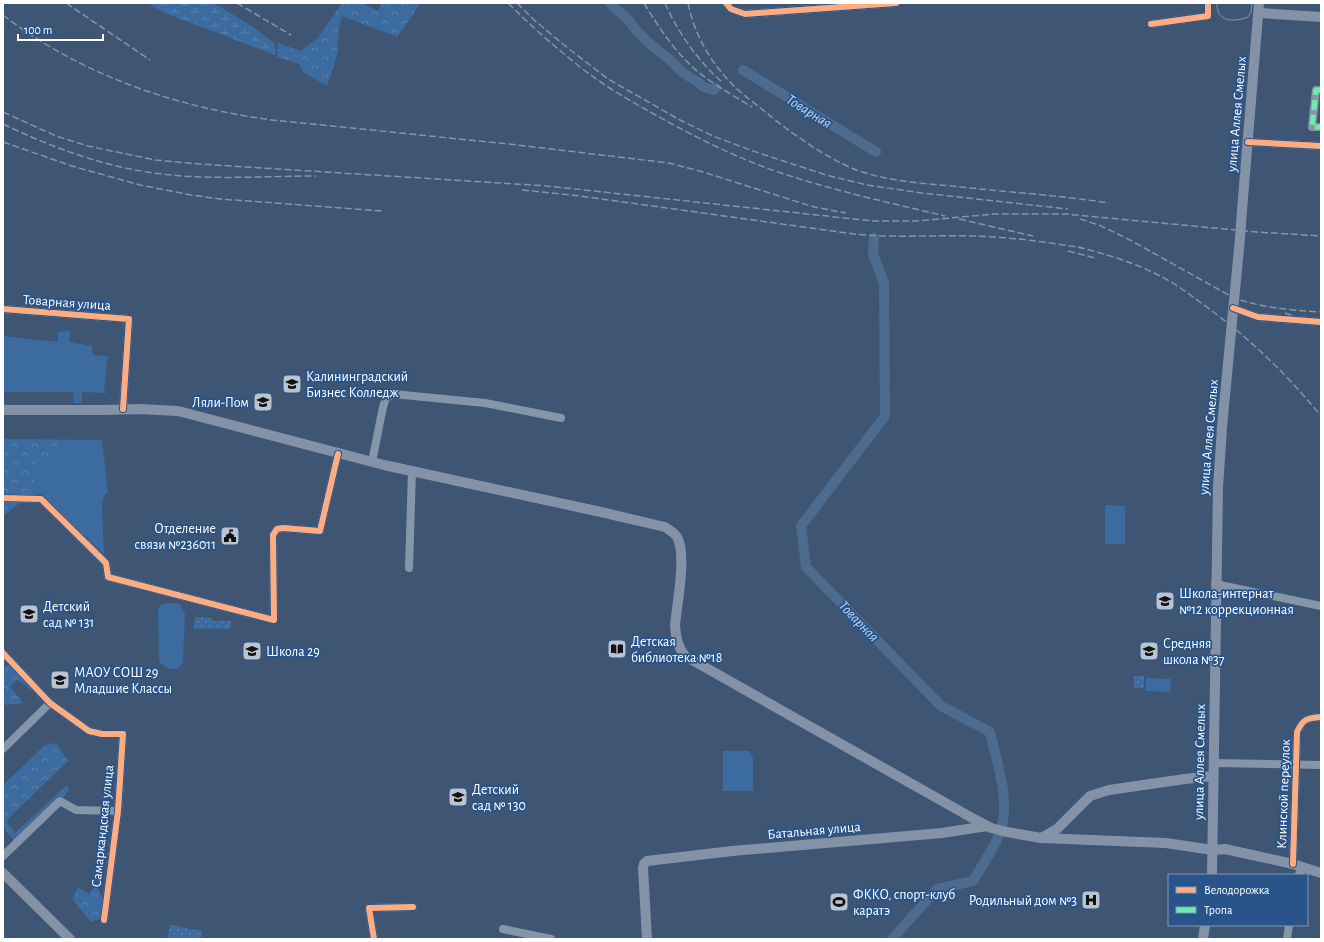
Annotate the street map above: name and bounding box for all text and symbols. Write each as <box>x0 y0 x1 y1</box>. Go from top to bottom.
scale bar <box>18 16 103 42</box>
text: 100 m <box>24 24 52 36</box>
street label: улица Аллея Смелых <box>1225 56 1249 173</box>
water label: Товарная <box>783 92 834 131</box>
street label: Товарная улица <box>23 293 112 313</box>
place label: Калининградский Бизнес Колледж <box>306 370 408 400</box>
school or university icon: Калининградский Бизнес Колледж <box>281 373 303 395</box>
street label: улица Аллея Смелых <box>1197 379 1221 496</box>
school or university icon: Ляли-Пом <box>252 391 274 413</box>
place label: Ляли-Пом <box>192 396 249 410</box>
place label: Отделение связи №236011 <box>134 522 216 552</box>
public building icon: Отделение связи №236011 <box>219 525 241 547</box>
place label: Школа-интернат №12 коррекционная <box>1179 587 1294 617</box>
school or university icon: Школа-интернат №12 коррекционная <box>1154 590 1176 612</box>
water label: Товарная <box>836 598 882 645</box>
place label: Детский сад № 131 <box>43 600 94 630</box>
school or university icon: Детский сад № 131 <box>18 603 40 625</box>
place label: Детская библиотека №18 <box>631 635 722 665</box>
place label: Средняя школа №37 <box>1163 637 1225 667</box>
library icon: Детская библиотека №18 <box>606 638 628 660</box>
school or university icon: Школа 29 <box>241 640 263 662</box>
school or university icon: Средняя школа №37 <box>1138 640 1160 662</box>
place label: Школа 29 <box>266 645 320 659</box>
place label: МАОУ СОШ 29 Младшие Классы <box>74 666 172 696</box>
school or university icon: МАОУ СОШ 29 Младшие Классы <box>49 669 71 691</box>
street label: улица Аллея Смелых <box>1192 704 1208 821</box>
street label: Клинской переулок <box>1275 738 1293 849</box>
street label: Самаркандская улица <box>90 764 116 888</box>
place label: Детский сад № 130 <box>472 783 526 813</box>
school or university icon: Детский сад № 130 <box>447 786 469 808</box>
street label: Батальная улица <box>767 820 862 842</box>
legend <box>1168 874 1308 926</box>
text: Велодорожка <box>1204 884 1270 896</box>
place label: ФККО, спорт-клуб каратэ <box>853 888 955 918</box>
hospital icon: Родильный дом №3 <box>1080 889 1102 911</box>
sports icon: ФККО, спорт-клуб каратэ <box>828 891 850 913</box>
place label: Родильный дом №3 <box>969 894 1077 908</box>
text: Тропа <box>1204 904 1233 916</box>

